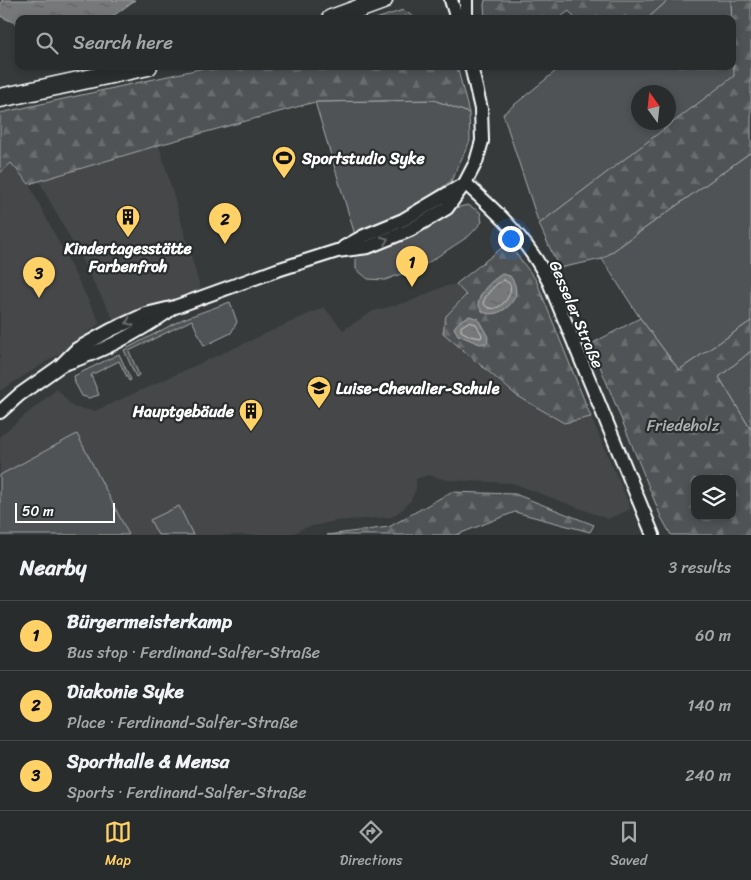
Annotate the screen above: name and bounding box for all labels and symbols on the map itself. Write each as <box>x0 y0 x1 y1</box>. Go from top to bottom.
north arrow <box>631 85 676 130</box>
place label: Sportstudio Syke <box>301 144 426 173</box>
sports icon: Sportstudio Syke <box>271 145 297 179</box>
pin: 2 <box>209 203 241 244</box>
building icon: Kindertagesstätte Farbenfroh <box>115 204 141 238</box>
your location <box>498 226 524 252</box>
place label: Kindertagesstätte Farbenfroh <box>63 234 193 281</box>
one-way arrow <box>380 236 388 246</box>
pin: 1 <box>396 246 428 287</box>
street label: Gesseler Straße <box>541 256 612 373</box>
pin: 3 <box>23 257 55 298</box>
one-way arrow <box>125 315 134 325</box>
place label: Luise-Chevalier-Schule <box>336 374 500 403</box>
school or university icon: Luise-Chevalier-Schule <box>306 375 332 409</box>
place label: Hauptgebäude <box>132 397 235 426</box>
building icon: Hauptgebäude <box>238 398 264 432</box>
park label: Friedeholz <box>647 411 720 440</box>
scale bar <box>15 500 115 523</box>

